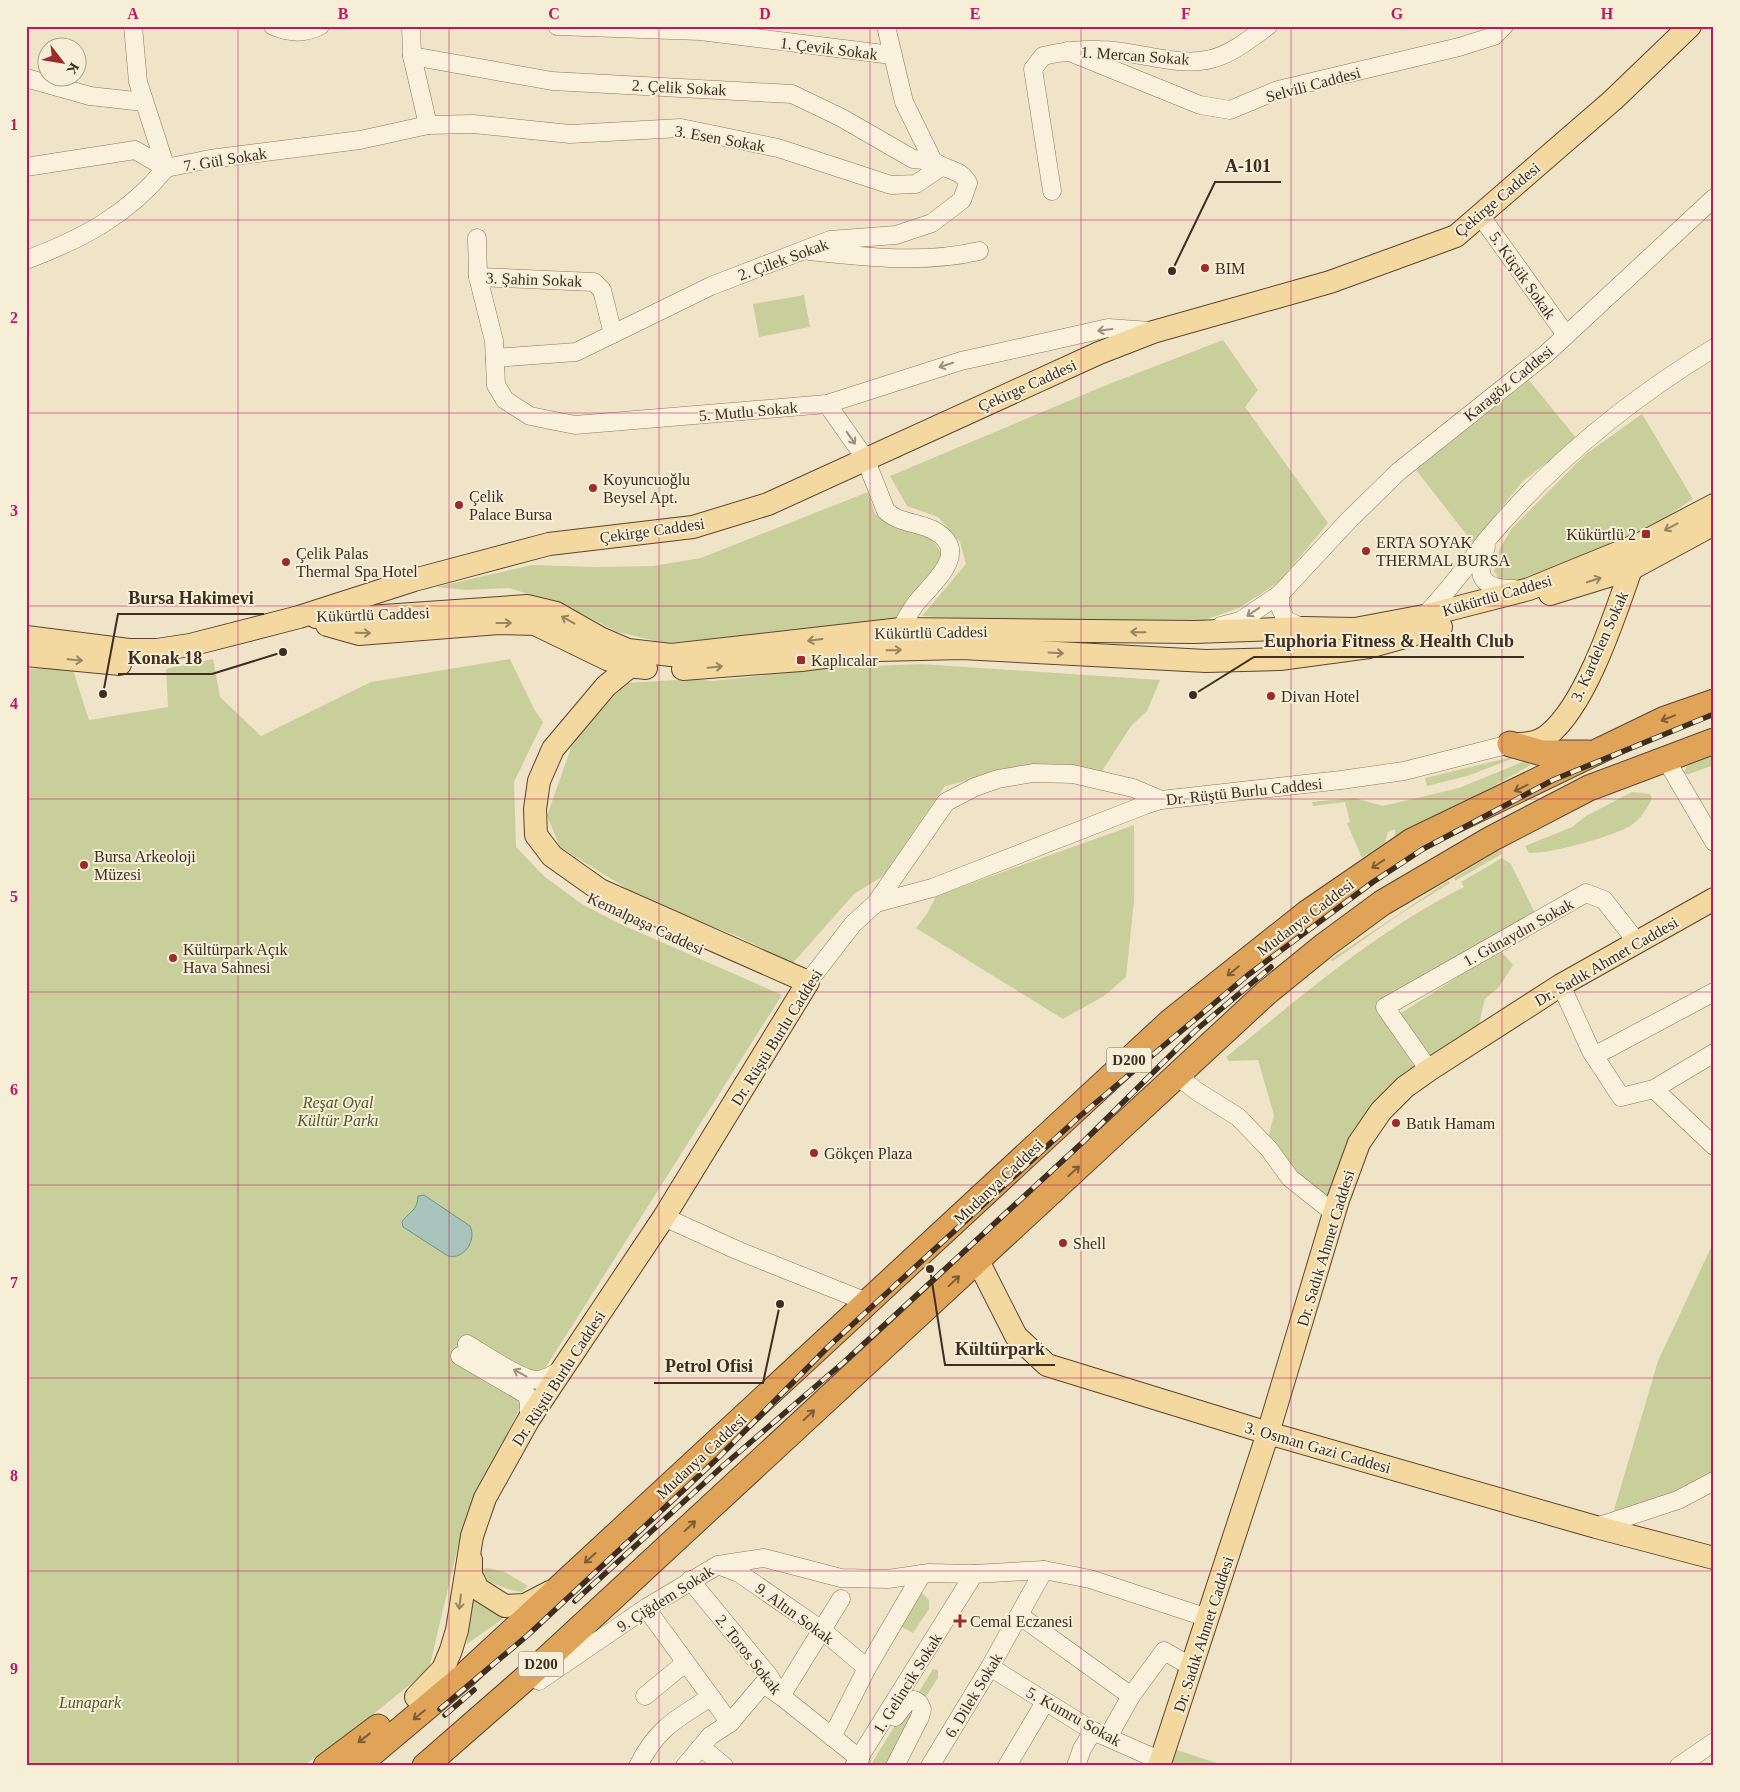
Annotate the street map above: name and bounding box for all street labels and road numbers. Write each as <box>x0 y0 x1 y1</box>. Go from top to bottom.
street label: 1. Çevik Sokak <box>779 34 879 64</box>
street label: 1. Mercan Sokak <box>1080 43 1190 68</box>
street label: Selvili Caddesi <box>1264 64 1363 105</box>
street label: 2. Çelik Sokak <box>631 77 727 99</box>
street label: 3. Esen Sokak <box>674 122 766 155</box>
street label: 7. Gül Sokak <box>182 145 268 174</box>
street label: Çekirge Caddesi <box>1451 158 1544 241</box>
street label: 5. Küçük Sokak <box>1485 228 1559 323</box>
street label: 2. Çilek Sokak <box>736 235 831 285</box>
street label: 3. Şahin Sokak <box>485 269 582 291</box>
street label: Karagöz Caddesi <box>1460 342 1557 425</box>
street label: Çekirge Caddesi <box>975 356 1080 416</box>
street label: 5. Mutlu Sokak <box>698 399 798 424</box>
street label: Çekirge Caddesi <box>598 515 706 547</box>
street label: Kükürtlü Caddesi <box>1440 572 1554 619</box>
street label: 3. Kardelen Sokak <box>1568 589 1631 704</box>
street label: Kükürtlü Caddesi <box>316 604 430 625</box>
street label: Kükürtlü Caddesi <box>874 623 988 642</box>
street label: Dr. Rüştü Burlu Caddesi <box>1165 775 1324 809</box>
street label: Mudanya Caddesi <box>1254 875 1358 960</box>
street label: Kemalpaşa Caddesi <box>584 889 707 959</box>
street label: 1. Günaydın Sokak <box>1460 895 1577 971</box>
street label: Dr. Sadık Ahmet Caddesi <box>1532 913 1681 1009</box>
street label: Dr. Rüştü Burlu Caddesi <box>728 966 826 1109</box>
road number: D200 <box>1106 1048 1152 1072</box>
street label: Mudanya Caddesi <box>950 1135 1048 1228</box>
street label: Dr. Sadık Ahmet Caddesi <box>1294 1167 1358 1328</box>
street label: Dr. Rüştü Burlu Caddesi <box>508 1307 610 1449</box>
street label: Mudanya Caddesi <box>653 1410 751 1503</box>
street label: 3. Osman Gazi Caddesi <box>1243 1418 1393 1477</box>
street label: Dr. Sadık Ahmet Caddesi <box>1170 1554 1237 1714</box>
street label: 9. Çiğdem Sokak <box>614 1562 717 1636</box>
street label: 9. Altın Sokak <box>752 1579 837 1647</box>
street label: 2. Toros Sokak <box>712 1611 785 1697</box>
street label: 1. Gelincik Sokak <box>870 1630 945 1737</box>
street label: 6. Dilek Sokak <box>942 1650 1005 1741</box>
road number: D200 <box>518 1652 564 1676</box>
street label: 5. Kumru Sokak <box>1024 1683 1124 1749</box>

